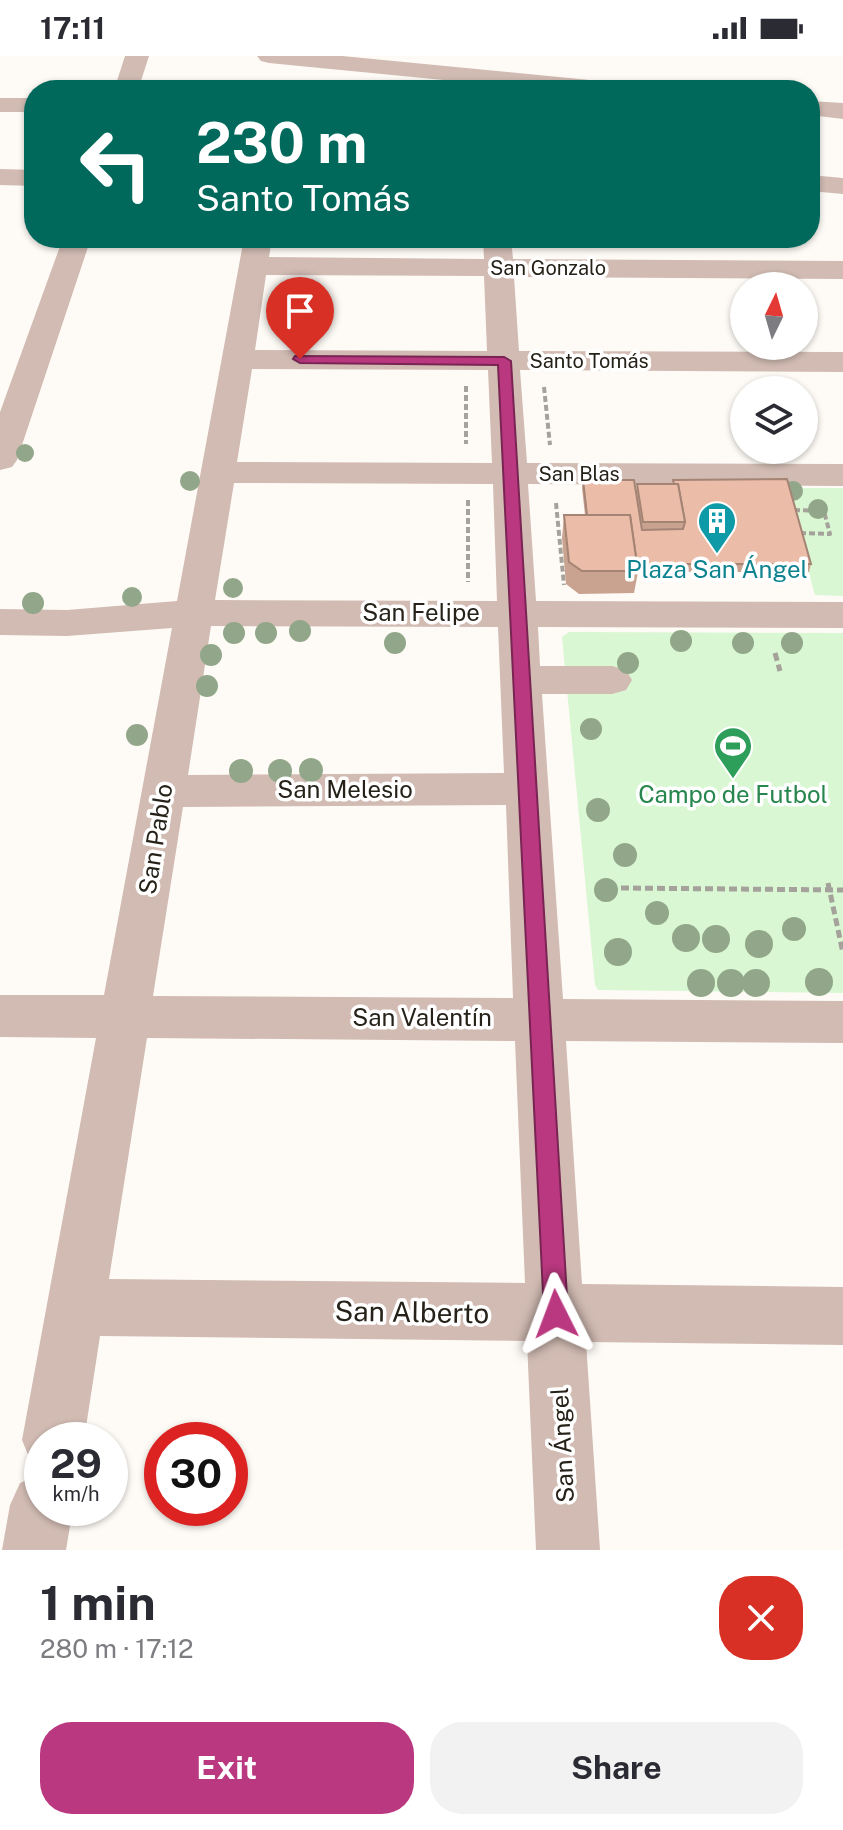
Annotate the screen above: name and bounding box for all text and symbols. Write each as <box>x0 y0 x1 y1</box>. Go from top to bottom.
text: 17:11 <box>40 10 105 46</box>
text: 230 m <box>196 110 368 176</box>
icon: left <box>64 112 168 216</box>
text: Santo Tomás <box>196 177 411 219</box>
street label: San Gonzalo <box>490 256 606 280</box>
north arrow <box>730 272 818 360</box>
map controls <box>730 272 818 464</box>
pin <box>266 277 334 359</box>
icon: arrive <box>278 289 322 333</box>
street label: Santo Tomás <box>529 349 649 373</box>
button: layers <box>730 376 818 464</box>
street label: San Blas <box>538 462 620 486</box>
building icon: Plaza San Ángel <box>696 500 738 555</box>
place label: Plaza San Ángel <box>626 555 808 583</box>
street label: San Felipe <box>362 598 480 626</box>
sports icon: Campo de Futbol <box>712 725 754 780</box>
street label: San Melesio <box>277 775 413 803</box>
place label: Campo de Futbol <box>638 780 828 808</box>
street label: San Pablo <box>132 781 178 896</box>
street label: San Valentín <box>352 1003 492 1031</box>
position arrow <box>514 1272 598 1356</box>
street label: San Alberto <box>334 1294 490 1329</box>
street label: San Ángel <box>545 1387 579 1503</box>
speed limit sign: 30 <box>144 1422 248 1526</box>
text: 29 <box>50 1440 102 1487</box>
text: km/h <box>52 1482 100 1506</box>
text: 1 min <box>40 1574 156 1631</box>
button: close <box>719 1576 803 1660</box>
text: 280 m · 17:12 <box>40 1633 193 1664</box>
button: Exit <box>40 1722 414 1814</box>
button: Share <box>430 1722 803 1814</box>

